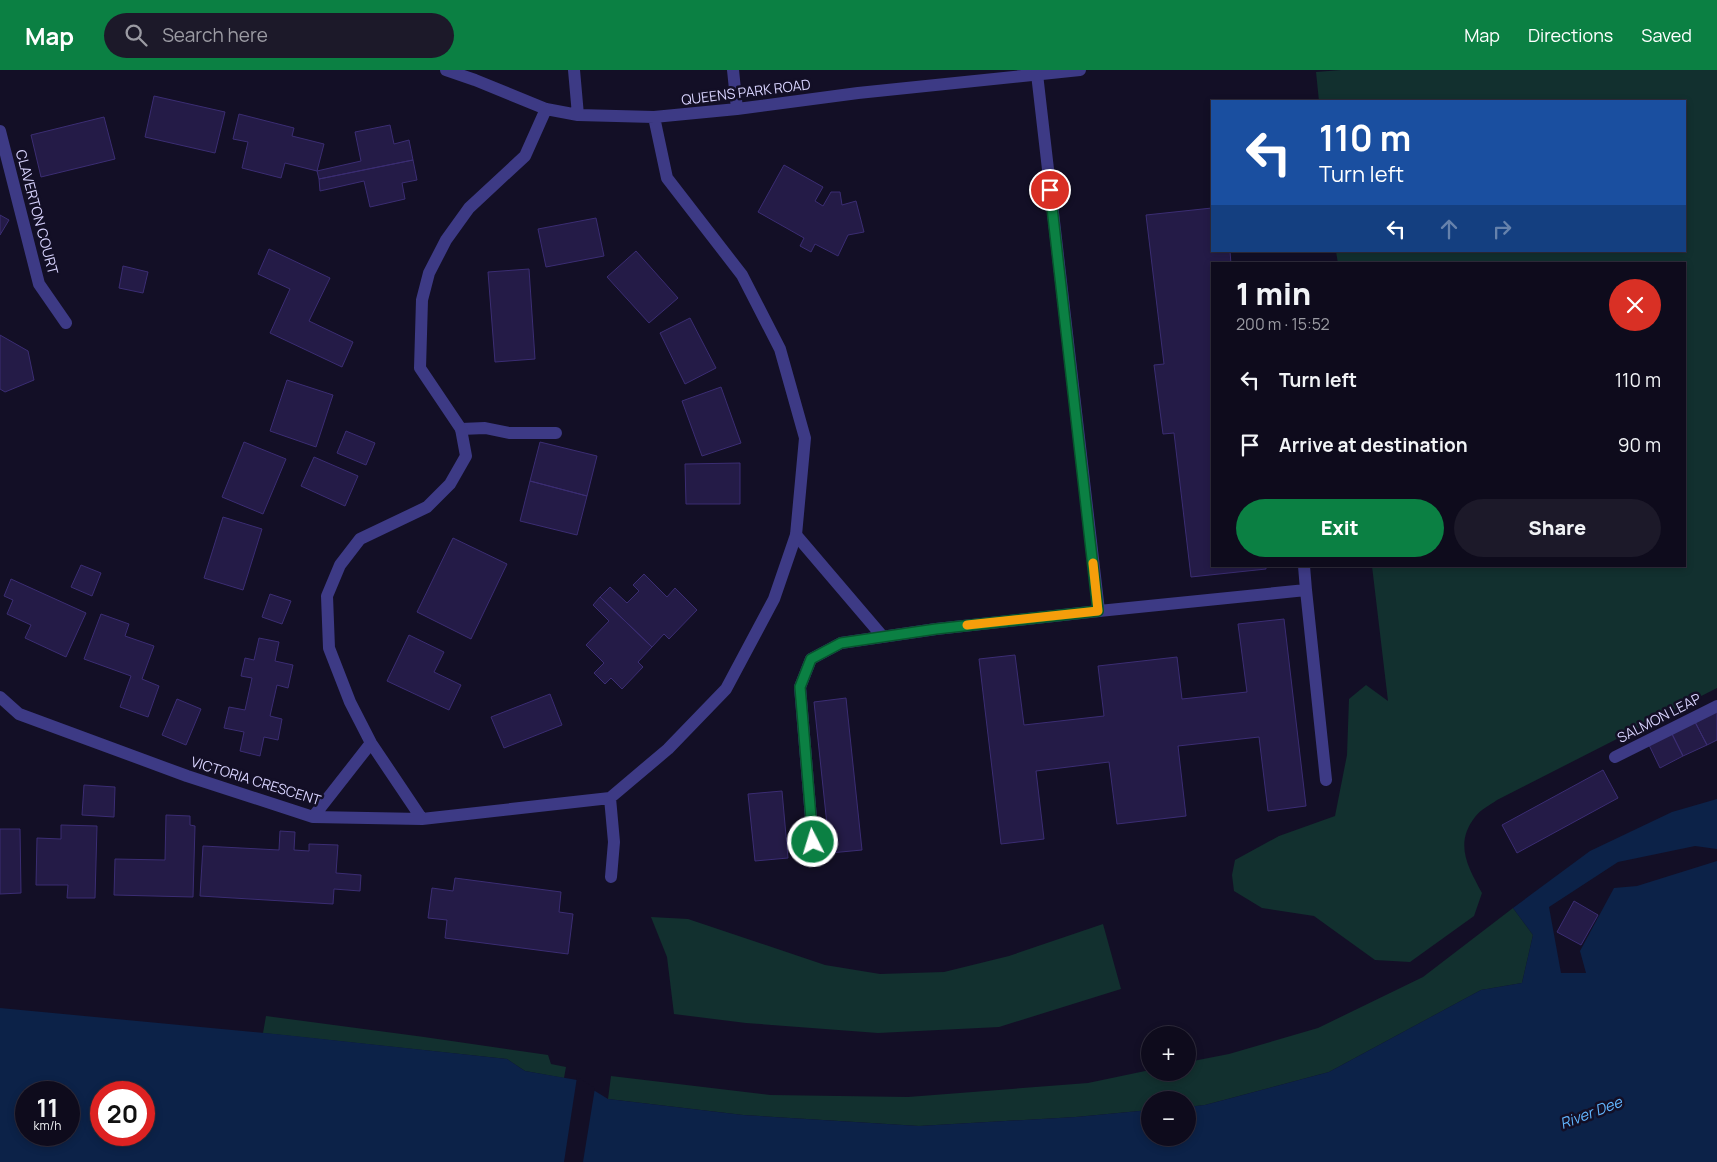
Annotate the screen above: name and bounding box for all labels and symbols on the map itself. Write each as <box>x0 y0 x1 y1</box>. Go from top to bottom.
street label: QUEENS PARK ROAD <box>680 74 812 109</box>
street label: CLAVERTON COURT <box>12 147 63 277</box>
pin <box>1029 169 1071 211</box>
street label: SALMON LEAP <box>1614 688 1704 747</box>
street label: VICTORIA CRESCENT <box>189 752 324 810</box>
position arrow <box>786 815 838 867</box>
speed limit sign: 20 <box>90 1081 155 1146</box>
water label: River Dee <box>1557 1091 1626 1134</box>

